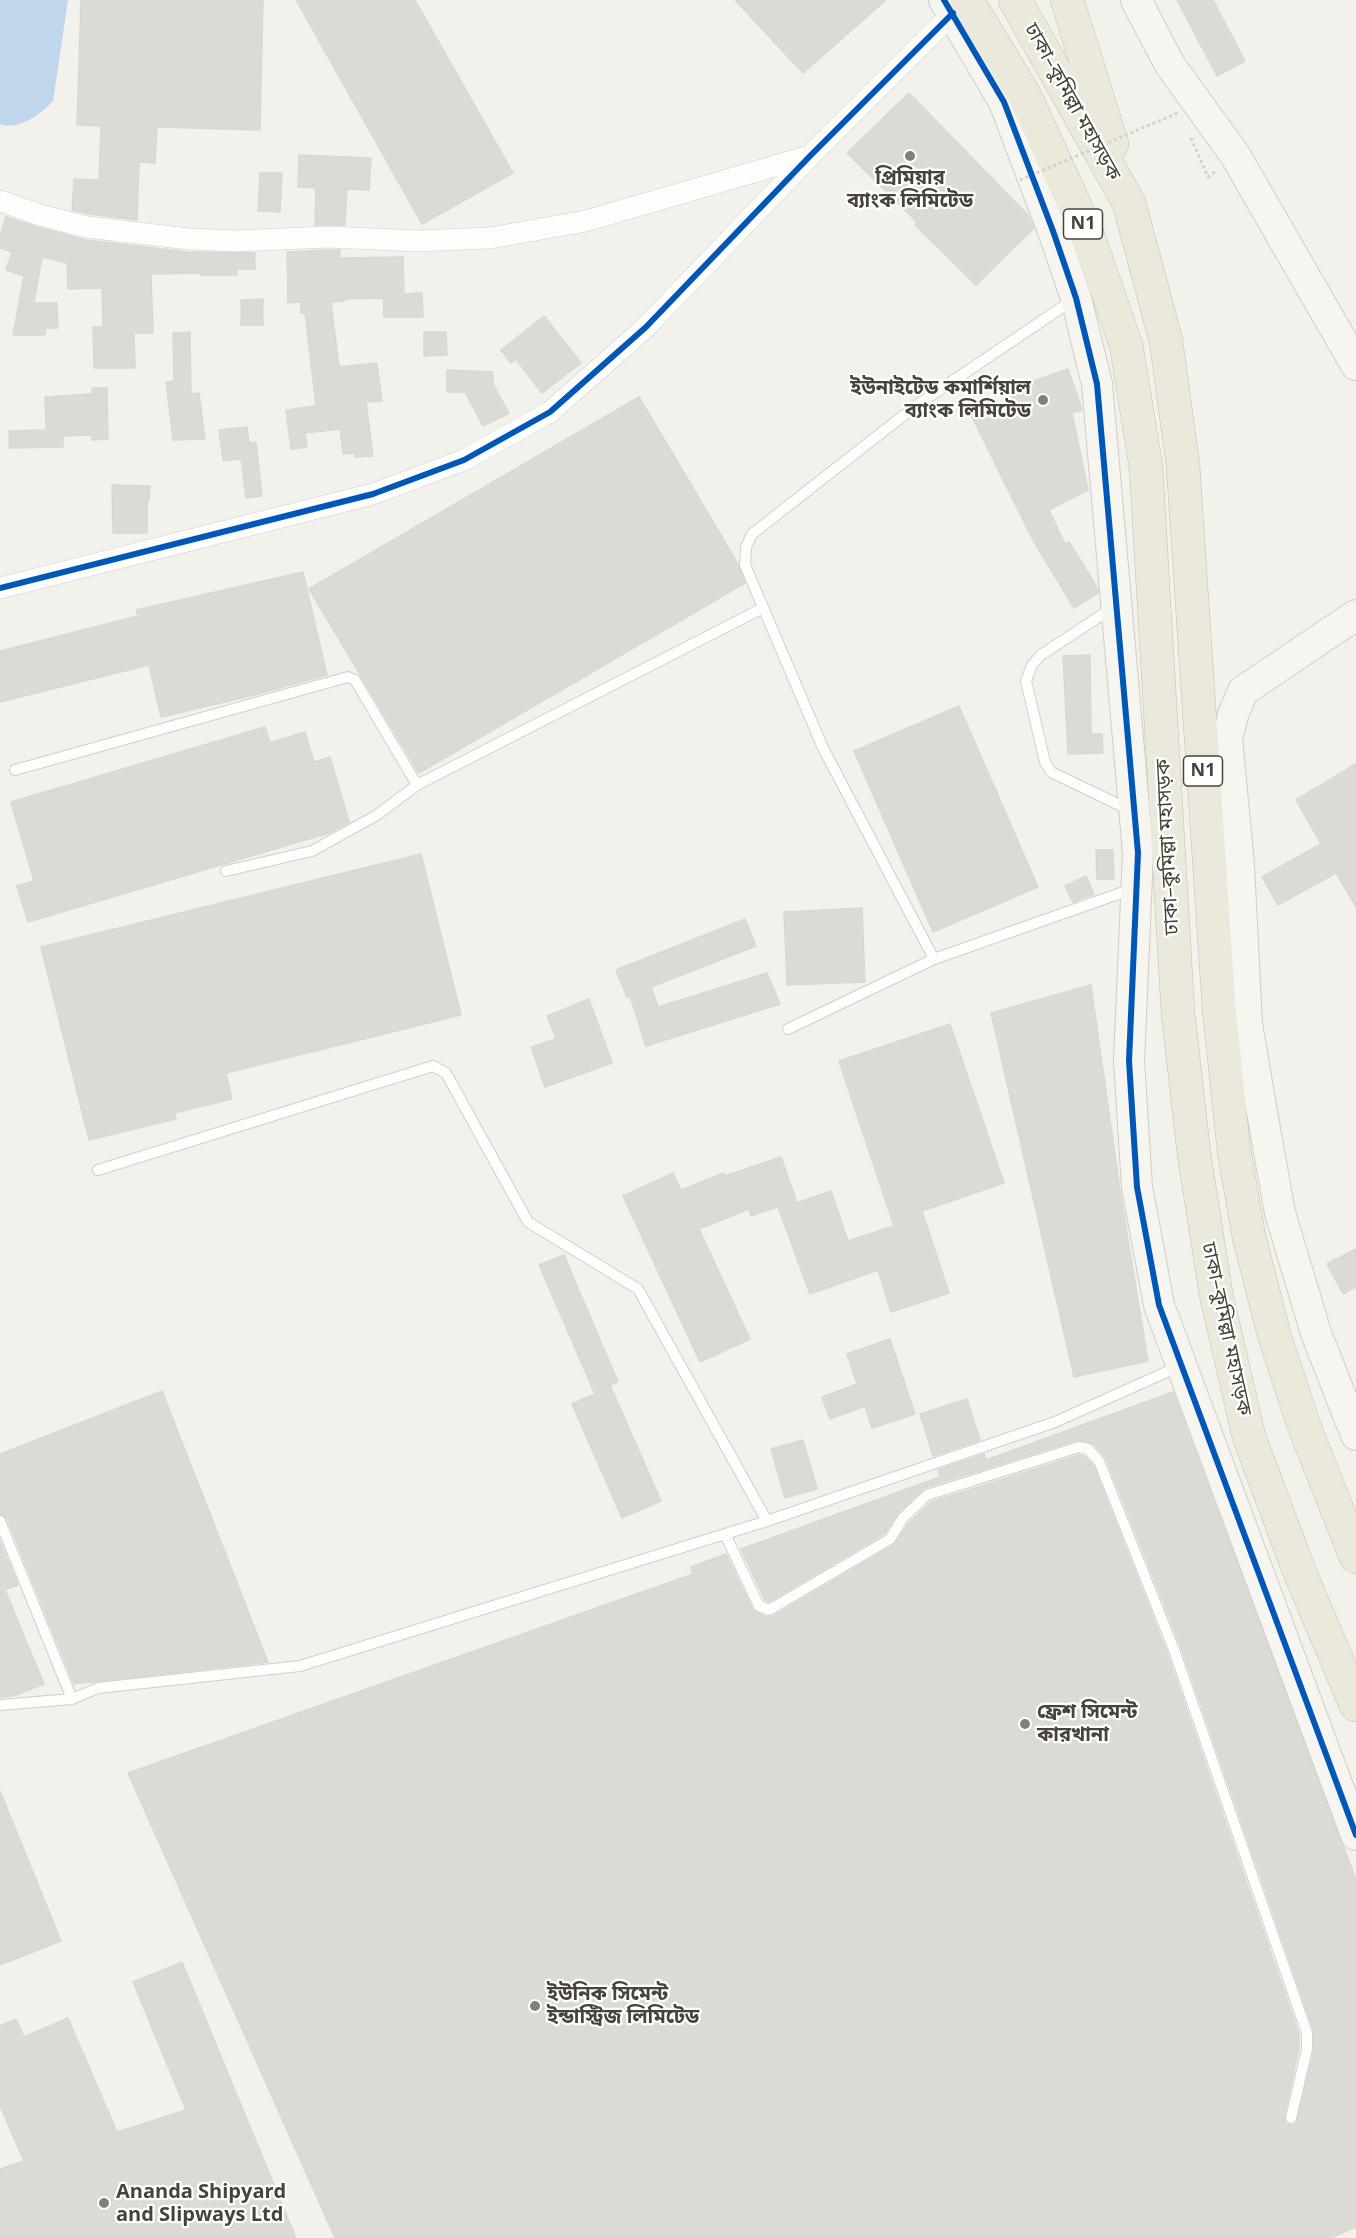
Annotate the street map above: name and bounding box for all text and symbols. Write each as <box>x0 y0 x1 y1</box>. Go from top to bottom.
street label: ঢাকা–কুমিল্লা মহাসড়ক <box>1019 19 1125 185</box>
marker: প্রিমিয়ার ব্যাংক লিমিটেড <box>903 149 917 163</box>
place label: প্রিমিয়ার ব্যাংক লিমিটেড <box>847 166 973 213</box>
road number: N1 <box>1064 209 1102 239</box>
place label: ইউনাইটেড কমার্শিয়াল ব্যাংক লিমিটেড <box>850 376 1031 423</box>
marker: ইউনাইটেড কমার্শিয়াল ব্যাংক লিমিটেড <box>1036 393 1050 407</box>
road number: N1 <box>1184 756 1222 786</box>
street label: ঢাকা–কুমিল্লা মহাসড়ক <box>1151 758 1185 936</box>
street label: ঢাকা–কুমিল্লা মহাসড়ক <box>1196 1240 1256 1418</box>
place label: ফ্রেশ সিমেন্ট কারখানা <box>1037 1700 1137 1747</box>
marker: ফ্রেশ সিমেন্ট কারখানা <box>1018 1717 1032 1731</box>
place label: ইউনিক সিমেন্ট ইন্ডাস্ট্রিজ লিমিটেড <box>547 1982 699 2029</box>
marker: ইউনিক সিমেন্ট ইন্ডাস্ট্রিজ লিমিটেড <box>528 1999 542 2013</box>
place label: Ananda Shipyard and Slipways Ltd <box>116 2180 286 2227</box>
marker: Ananda Shipyard and Slipways Ltd <box>97 2196 111 2210</box>

